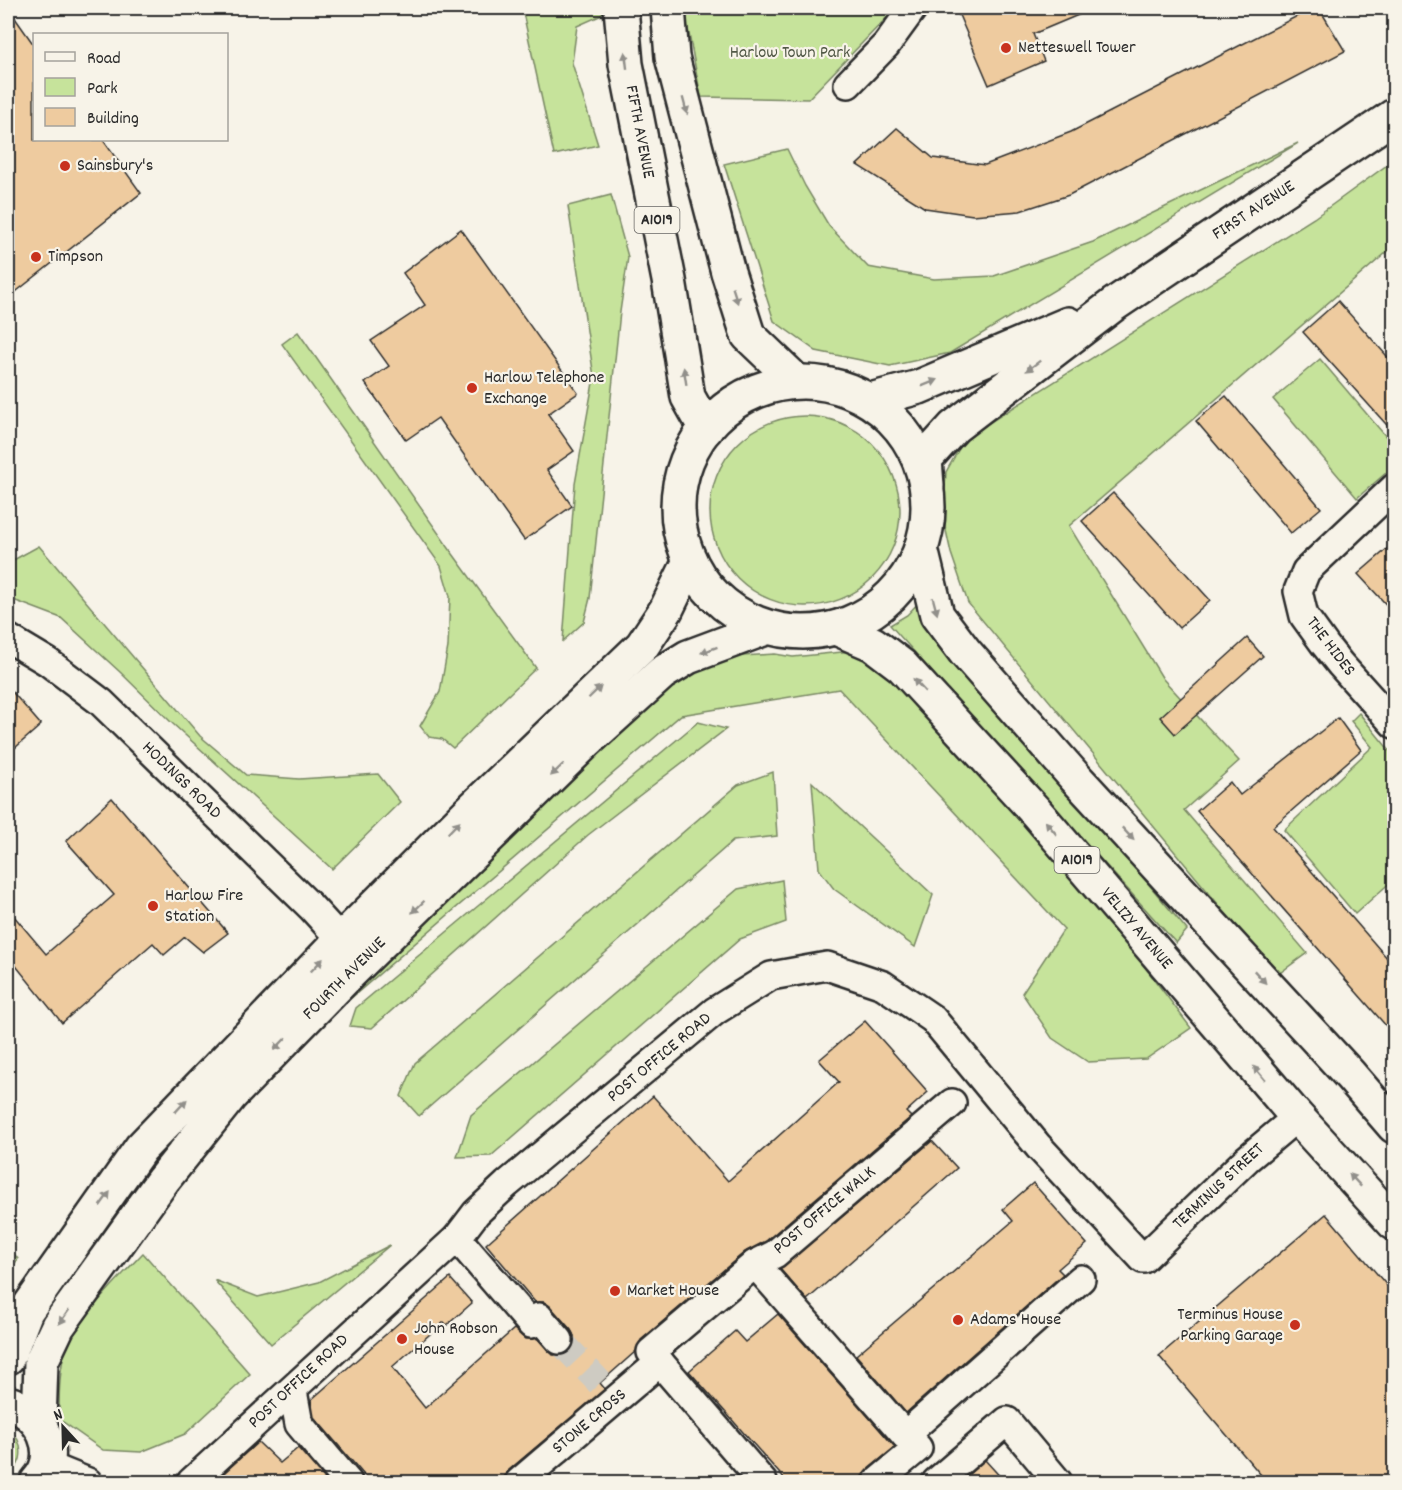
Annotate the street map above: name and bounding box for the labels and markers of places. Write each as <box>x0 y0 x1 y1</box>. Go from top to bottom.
place label: Netteswell Tower <box>1018 36 1136 61</box>
marker: Netteswell Tower <box>999 41 1013 55</box>
place label: Sainsbury's <box>77 154 153 179</box>
marker: Sainsbury's <box>58 159 72 173</box>
place label: Timpson <box>48 245 103 270</box>
marker: Timpson <box>29 250 43 264</box>
place label: Harlow Telephone Exchange <box>484 366 605 412</box>
marker: Harlow Telephone Exchange <box>465 381 479 395</box>
place label: Harlow Fire Station <box>165 884 243 930</box>
marker: Harlow Fire Station <box>146 899 160 913</box>
place label: Market House <box>627 1279 719 1304</box>
marker: Market House <box>608 1284 622 1298</box>
place label: Terminus House Parking Garage <box>1177 1303 1283 1349</box>
place label: Adams House <box>970 1308 1061 1333</box>
marker: Adams House <box>951 1313 965 1327</box>
place label: John Robson House <box>414 1317 498 1363</box>
marker: Terminus House Parking Garage <box>1288 1318 1302 1332</box>
marker: John Robson House <box>395 1332 409 1346</box>

